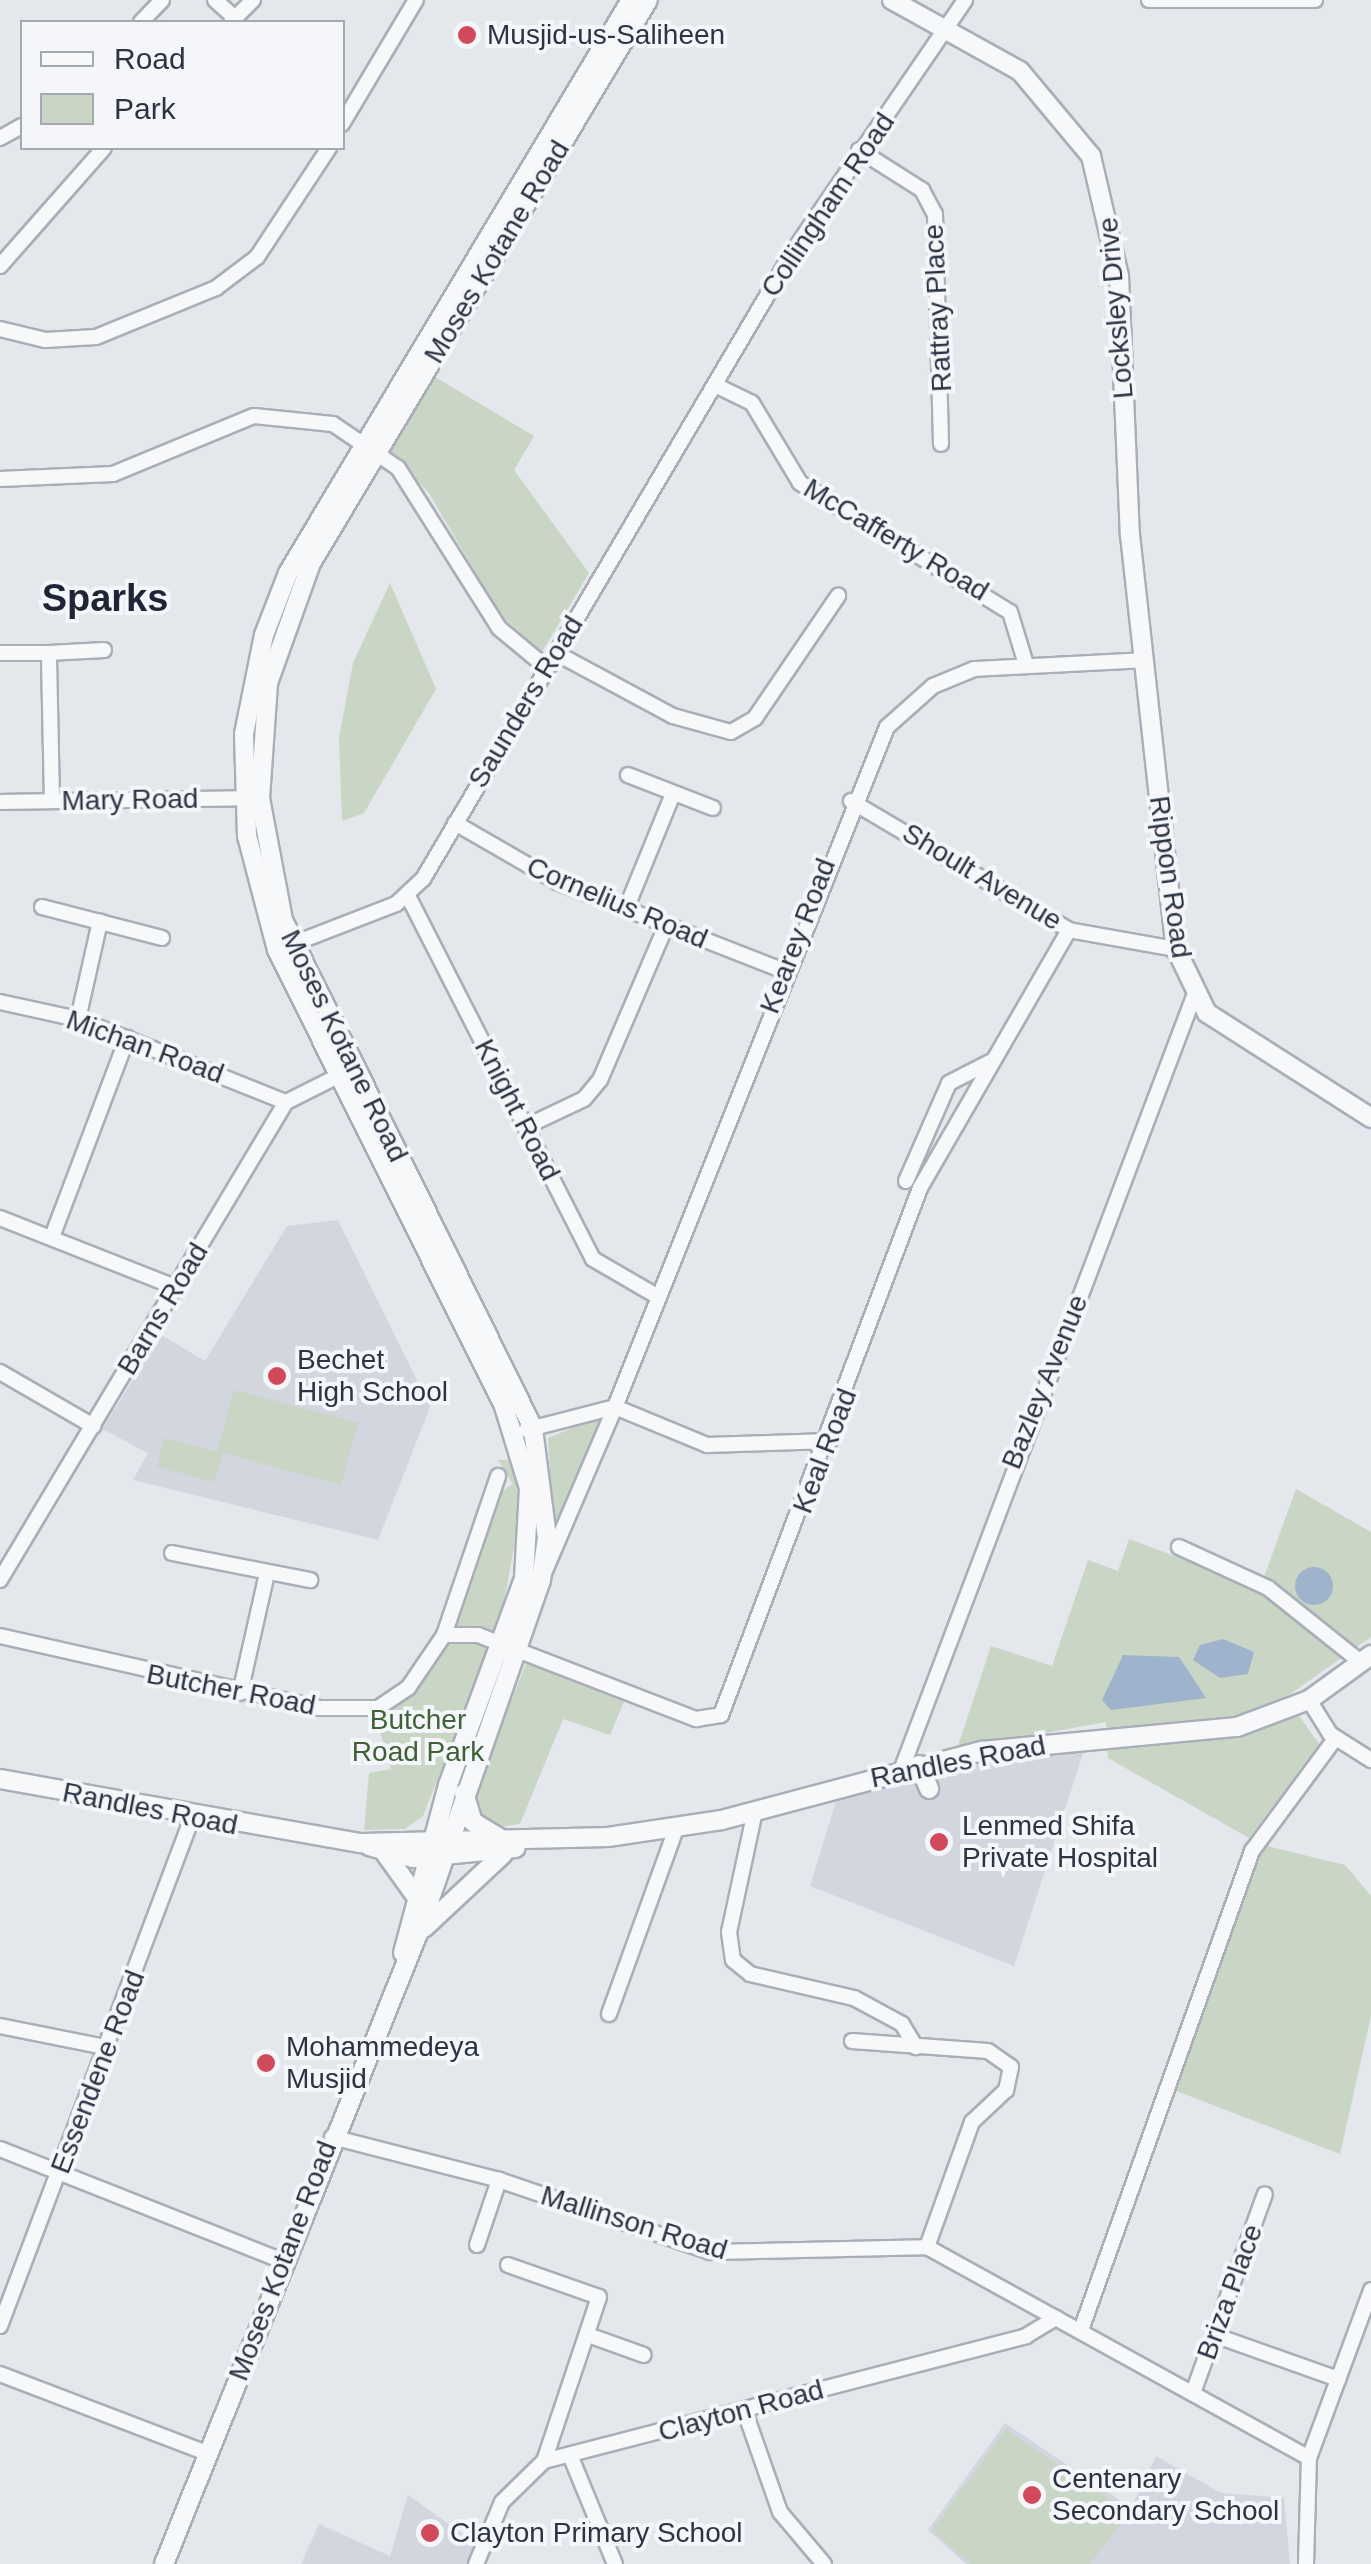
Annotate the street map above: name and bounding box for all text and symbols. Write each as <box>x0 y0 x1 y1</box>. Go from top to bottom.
place label: Musjid-us-Saliheen <box>487 18 725 52</box>
legend <box>20 20 345 150</box>
marker: Musjid-us-Saliheen <box>456 24 478 46</box>
text: Road <box>114 42 186 75</box>
text: Park <box>114 92 176 125</box>
street label: Collingham Road <box>754 107 902 303</box>
street label: Moses Kotane Road <box>417 135 577 369</box>
street label: Locksley Drive <box>1091 216 1141 400</box>
street label: Rattray Place <box>917 223 959 393</box>
street label: McCafferty Road <box>798 472 994 608</box>
district label: Sparks <box>42 576 168 622</box>
street label: Saunders Road <box>461 610 591 794</box>
street label: Mary Road <box>61 782 199 818</box>
street label: Rippon Road <box>1142 794 1198 960</box>
street label: Shoult Avenue <box>896 816 1068 938</box>
street label: Cornelius Road <box>522 850 712 956</box>
street label: Kearey Road <box>753 854 843 1018</box>
street label: Moses Kotane Road <box>273 925 415 1167</box>
street label: Michan Road <box>62 1003 228 1091</box>
street label: Knight Road <box>467 1034 567 1186</box>
street label: Barns Road <box>111 1237 215 1381</box>
street label: Bazley Avenue <box>995 1289 1095 1475</box>
place label: Bechet High School <box>297 1343 448 1409</box>
marker: Bechet High School <box>266 1365 288 1387</box>
street label: Keal Road <box>786 1384 864 1518</box>
street label: Butcher Road <box>144 1657 318 1723</box>
park label: Butcher Road Park <box>352 1703 484 1769</box>
street label: Randles Road <box>868 1729 1048 1795</box>
street label: Randles Road <box>60 1776 240 1842</box>
place label: Lenmed Shifa Private Hospital <box>962 1809 1158 1875</box>
marker: Lenmed Shifa Private Hospital <box>926 1829 952 1855</box>
street label: Essendene Road <box>44 1966 152 2178</box>
place label: Mohammedeya Musjid <box>286 2030 479 2096</box>
marker: Mohammedeya Musjid <box>255 2052 277 2074</box>
street label: Moses Kotane Road <box>222 2137 344 2385</box>
street label: Mallinson Road <box>537 2179 731 2267</box>
street label: Briza Place <box>1190 2220 1270 2364</box>
street label: Clayton Road <box>655 2373 827 2449</box>
place label: Centenary Secondary School <box>1052 2462 1279 2528</box>
marker: Centenary Secondary School <box>1021 2484 1043 2506</box>
place label: Clayton Primary School <box>450 2516 743 2550</box>
marker: Clayton Primary School <box>419 2522 441 2544</box>

